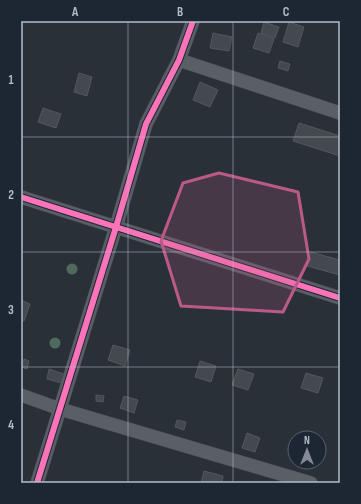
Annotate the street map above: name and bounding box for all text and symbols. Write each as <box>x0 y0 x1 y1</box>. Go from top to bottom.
text: A <box>71 4 79 20</box>
text: B <box>177 4 183 20</box>
text: C <box>283 4 290 20</box>
text: 1 <box>8 72 14 88</box>
text: 2 <box>8 187 14 203</box>
text: 3 <box>8 302 14 318</box>
text: 4 <box>8 417 14 433</box>
north arrow <box>287 430 327 470</box>
text: N <box>304 434 310 447</box>

